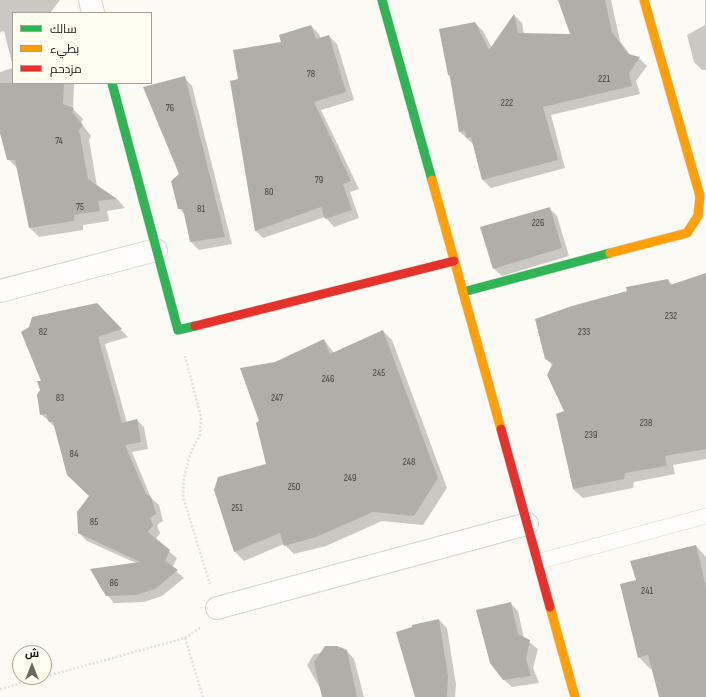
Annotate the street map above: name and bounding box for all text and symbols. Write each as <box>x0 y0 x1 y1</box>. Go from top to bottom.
legend <box>12 12 152 84</box>
text: سالك <box>50 22 77 37</box>
text: بطيء <box>50 42 79 57</box>
text: مزدحم <box>50 62 82 77</box>
house number: 78 <box>307 68 315 80</box>
house number: 221 <box>598 73 610 85</box>
house number: 222 <box>501 97 513 109</box>
house number: 76 <box>166 102 174 114</box>
house number: 74 <box>55 135 63 147</box>
house number: 79 <box>315 174 323 186</box>
house number: 80 <box>265 186 273 198</box>
house number: 75 <box>76 201 84 213</box>
house number: 81 <box>197 203 205 215</box>
house number: 226 <box>532 217 544 229</box>
house number: 232 <box>665 310 677 322</box>
house number: 82 <box>39 326 47 338</box>
house number: 233 <box>578 326 590 338</box>
house number: 245 <box>373 367 385 379</box>
house number: 246 <box>322 373 334 385</box>
house number: 83 <box>56 392 64 404</box>
house number: 247 <box>271 392 283 404</box>
house number: 238 <box>640 417 652 429</box>
house number: 239 <box>585 429 597 441</box>
house number: 84 <box>70 448 78 460</box>
house number: 248 <box>403 456 415 468</box>
house number: 249 <box>344 472 356 484</box>
house number: 250 <box>288 481 300 493</box>
house number: 251 <box>231 502 243 514</box>
house number: 85 <box>90 516 98 528</box>
house number: 86 <box>110 577 118 589</box>
house number: 241 <box>641 585 653 597</box>
north arrow <box>12 645 52 685</box>
text: ش <box>25 647 39 660</box>

